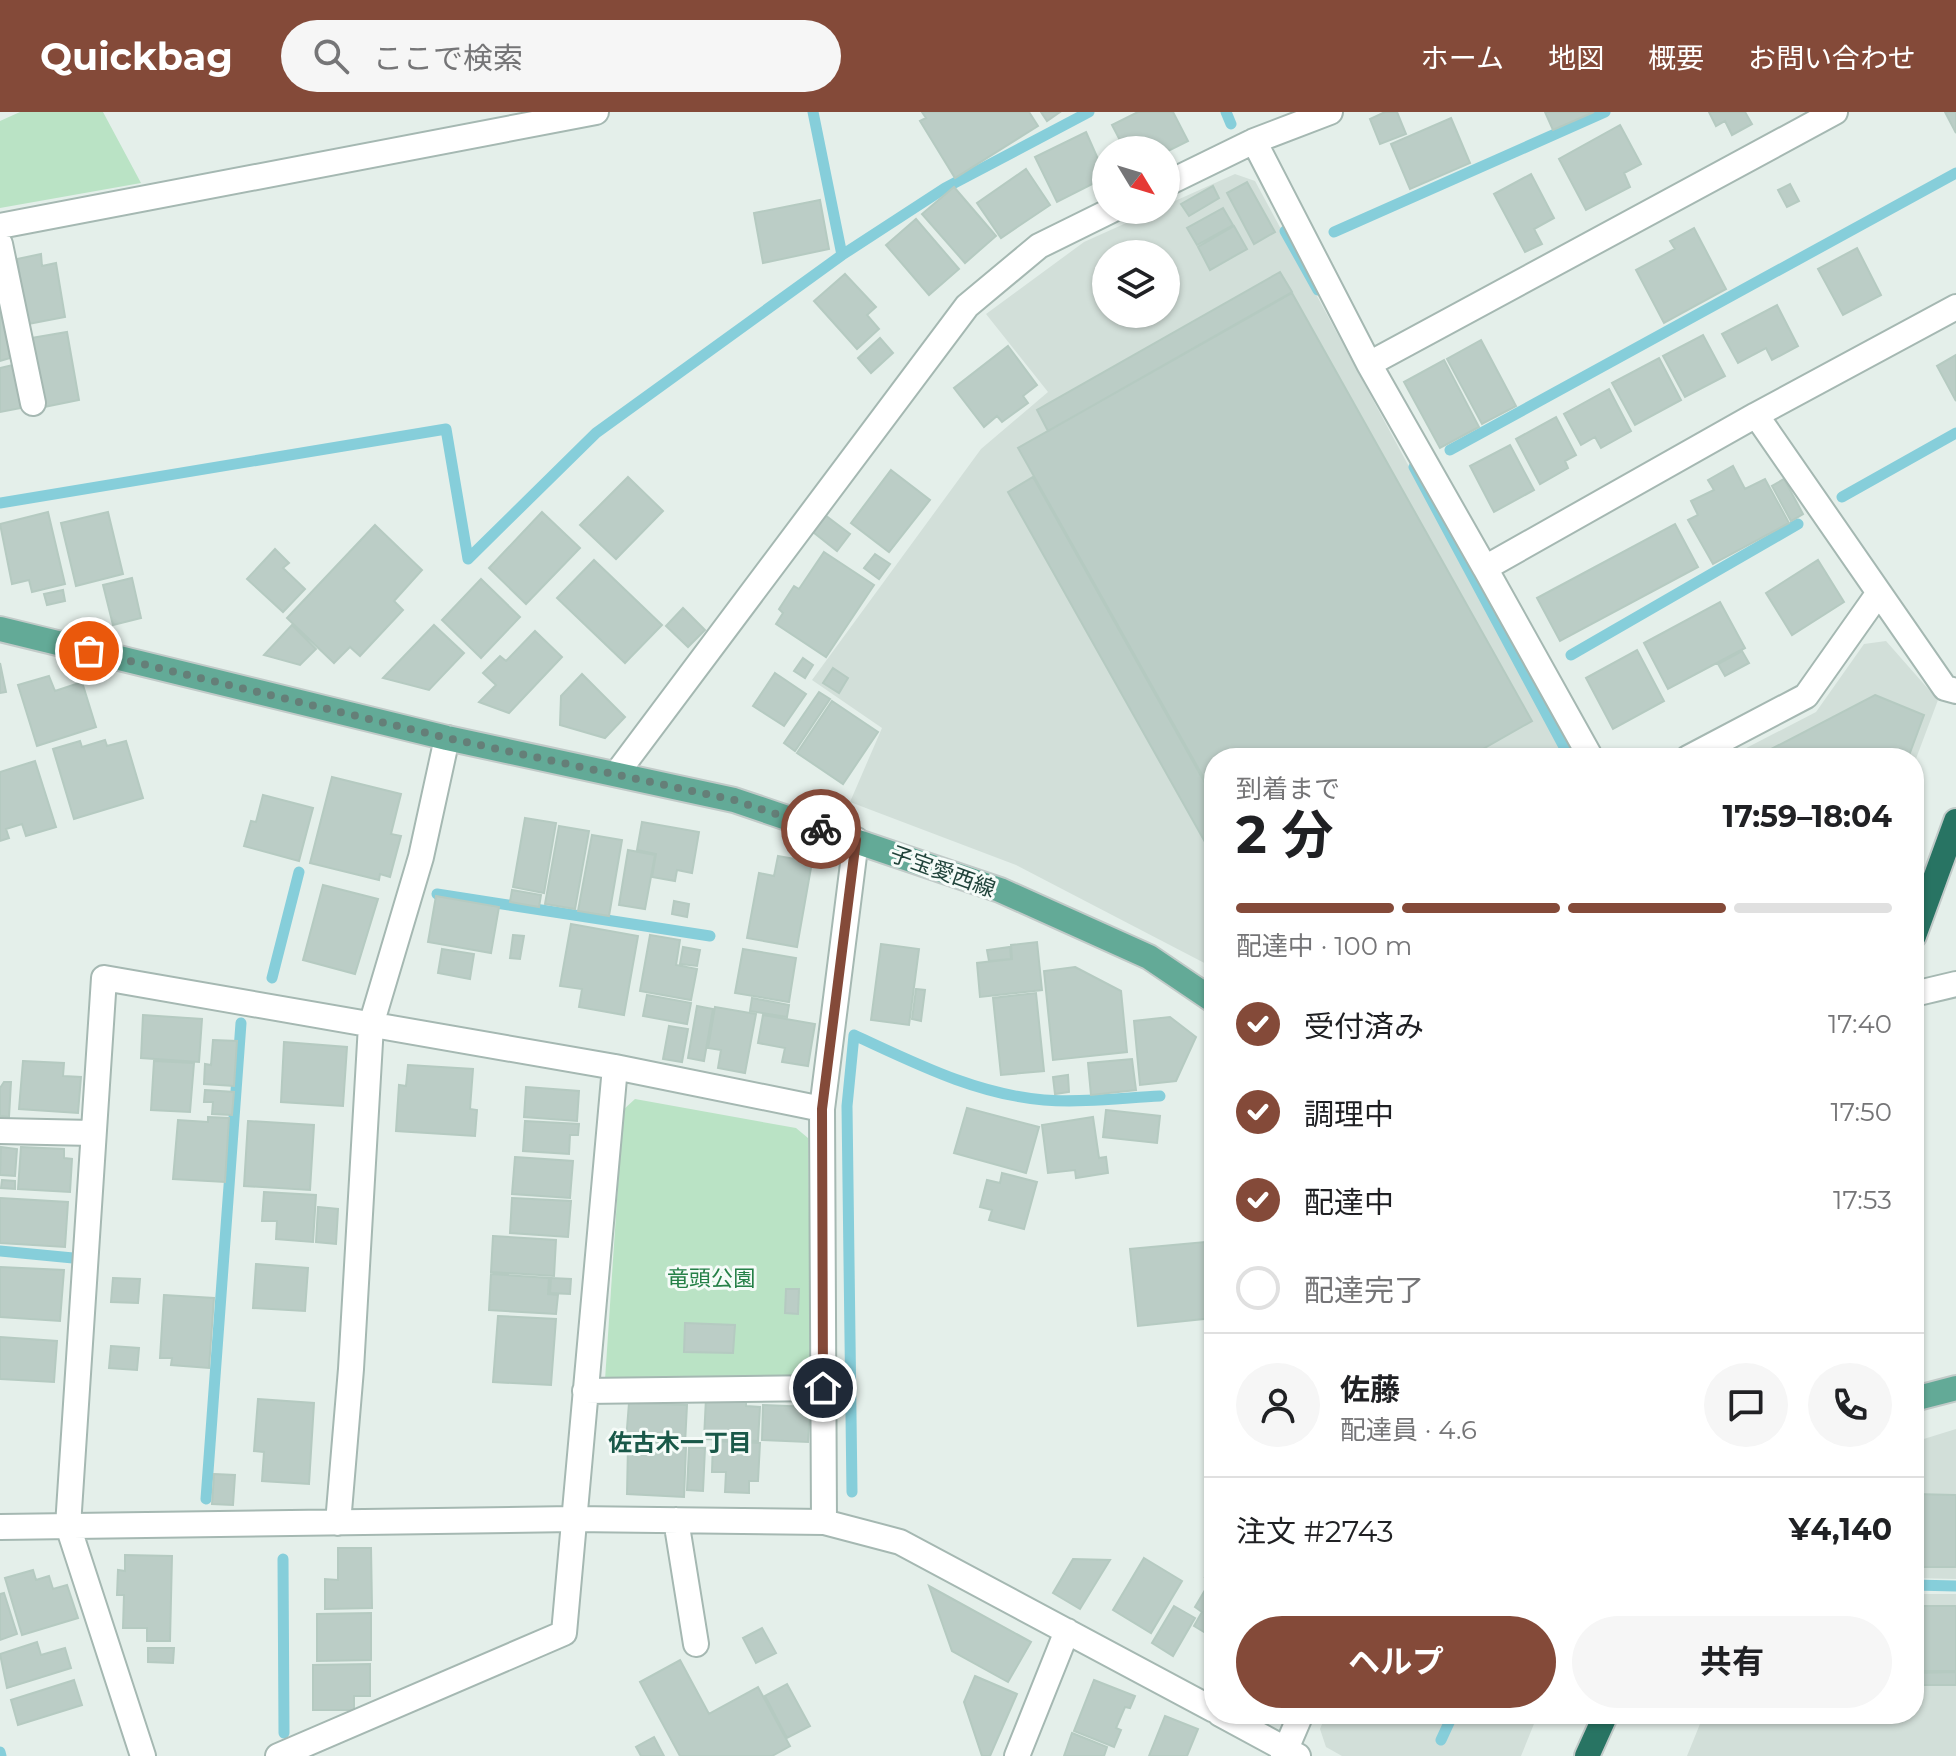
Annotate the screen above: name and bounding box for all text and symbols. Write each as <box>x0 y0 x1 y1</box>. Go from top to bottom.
search box <box>281 20 841 92</box>
text: Quickbag <box>40 33 233 80</box>
icon: search <box>309 34 353 78</box>
text: ここで検索 <box>373 40 523 77</box>
text: ホーム <box>1421 41 1504 75</box>
text: 地図 <box>1548 41 1604 75</box>
text: 概要 <box>1648 41 1704 75</box>
text: お問い合わせ <box>1748 41 1916 75</box>
north arrow <box>1092 136 1180 224</box>
map controls <box>1092 136 1180 328</box>
button: layers <box>1092 240 1180 328</box>
pin <box>55 617 123 685</box>
icon: bag <box>67 629 111 673</box>
text: 到着まで <box>1236 773 1340 805</box>
courier <box>781 789 861 869</box>
text: 17:59–18:04 <box>1722 798 1892 835</box>
text: 2 分 <box>1236 803 1333 866</box>
icon: bike <box>799 807 843 851</box>
street label: 子宝愛西線 <box>887 840 999 903</box>
text: 配達中 · 100 m <box>1236 930 1412 962</box>
icon: check <box>1236 1002 1280 1046</box>
text: 受付済み <box>1304 1008 1424 1045</box>
text: 17:40 <box>1828 1008 1892 1040</box>
icon: check <box>1236 1090 1280 1134</box>
text: 調理中 <box>1304 1096 1394 1133</box>
text: 17:50 <box>1830 1096 1892 1128</box>
icon: check <box>1236 1178 1280 1222</box>
text: 配達中 <box>1304 1184 1394 1221</box>
text: 17:53 <box>1833 1184 1892 1216</box>
park label: 竜頭公園 <box>667 1265 755 1292</box>
text: 配達完了 <box>1304 1272 1424 1309</box>
pin <box>789 1354 857 1422</box>
button: person <box>1236 1363 1320 1447</box>
button: chat <box>1704 1363 1788 1447</box>
button: phone <box>1808 1363 1892 1447</box>
icon: home <box>801 1366 845 1410</box>
text: 佐藤 <box>1340 1371 1400 1408</box>
text: 配達員 · 4.6 <box>1340 1414 1477 1446</box>
district label: 佐古木一丁目 <box>608 1428 752 1457</box>
text: ¥4,140 <box>1789 1511 1892 1548</box>
text: 注文 #2743 <box>1236 1513 1394 1550</box>
button: ヘルプ <box>1236 1616 1556 1708</box>
button: 共有 <box>1572 1616 1892 1708</box>

